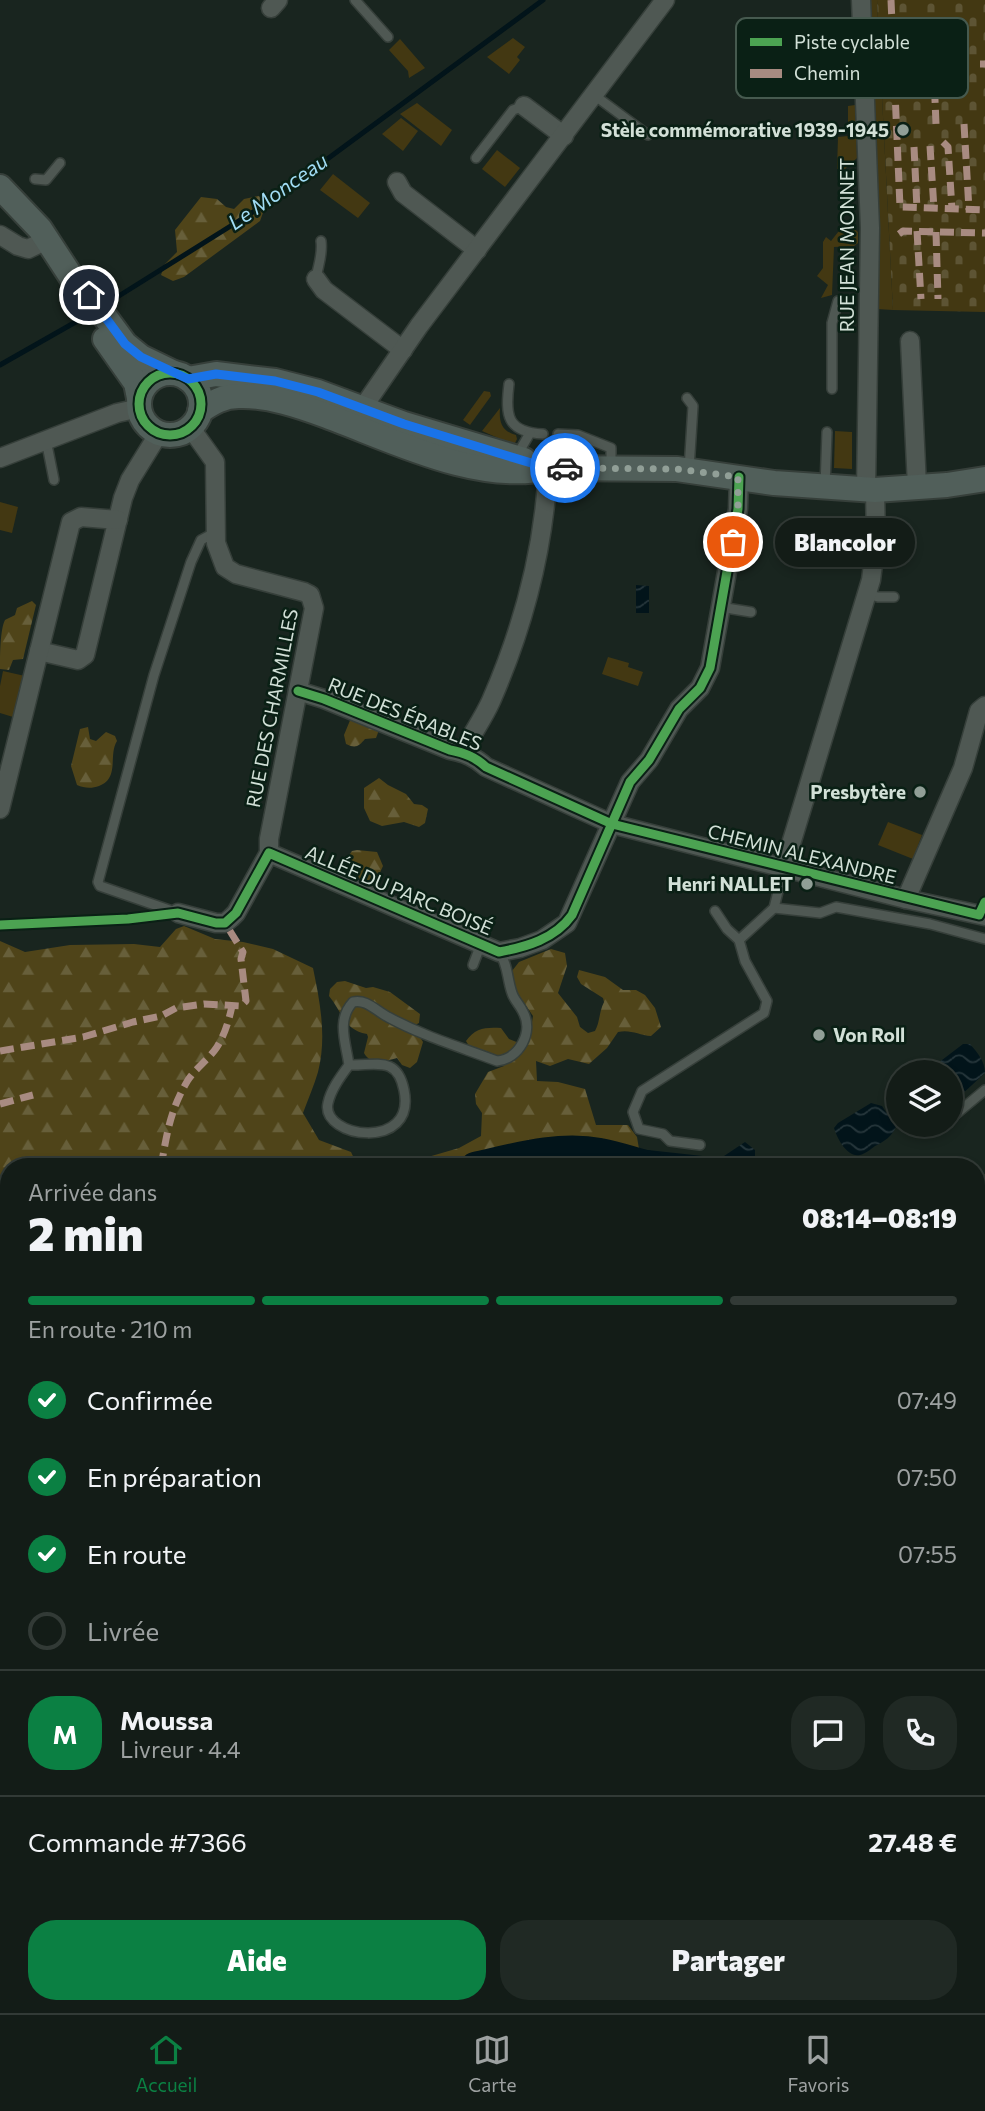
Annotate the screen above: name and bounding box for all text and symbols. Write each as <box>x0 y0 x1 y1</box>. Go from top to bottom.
legend <box>736 18 968 98</box>
text: Piste cyclable <box>794 30 910 53</box>
text: Chemin <box>794 61 860 84</box>
place label: Stèle commémorative 1939-1945 <box>601 118 889 141</box>
marker: Stèle commémorative 1939-1945 <box>895 122 911 138</box>
water label: Le Monceau <box>222 147 332 234</box>
street label: RUE JEAN MONNET <box>835 158 858 332</box>
pin <box>59 265 119 325</box>
icon: home <box>70 276 108 314</box>
courier <box>530 433 600 503</box>
icon: car <box>546 449 584 487</box>
pin <box>703 512 763 572</box>
callout: Blancolor <box>775 518 915 566</box>
icon: bag <box>714 523 752 561</box>
text: Blancolor <box>794 528 896 556</box>
street label: RUE DES CHARMILLES <box>241 607 302 809</box>
street label: RUE DES ÉRABLES <box>325 672 485 755</box>
place label: Presbytère <box>810 780 906 803</box>
marker: Presbytère <box>912 784 928 800</box>
street label: CHEMIN ALEXANDRE <box>705 819 899 888</box>
street label: ALLÉE DU PARC BOISÉ <box>302 840 496 939</box>
place label: Henri NALLET <box>667 872 793 895</box>
marker: Henri NALLET <box>799 876 815 892</box>
place label: Von Roll <box>833 1023 905 1046</box>
marker: Von Roll <box>811 1027 827 1043</box>
map controls <box>886 1060 963 1137</box>
button: layers <box>886 1060 963 1137</box>
text: Arrivée dans <box>28 1178 157 1206</box>
text: 08:14–08:19 <box>802 1202 957 1233</box>
text: 2 min <box>28 1204 144 1260</box>
text: En route · 210 m <box>28 1315 192 1343</box>
icon: check <box>28 1381 66 1419</box>
text: Confirmée <box>87 1384 213 1415</box>
text: 07:49 <box>897 1386 957 1414</box>
icon: check <box>28 1458 66 1496</box>
text: En préparation <box>87 1461 262 1492</box>
text: 07:50 <box>896 1463 957 1491</box>
icon: check <box>28 1535 66 1573</box>
text: En route <box>87 1538 187 1569</box>
text: 07:55 <box>898 1540 957 1568</box>
text: Livrée <box>87 1615 159 1646</box>
button: chat <box>791 1696 865 1770</box>
button: phone <box>883 1696 957 1770</box>
text: Moussa <box>120 1704 213 1735</box>
text: M <box>52 1718 78 1749</box>
text: Livreur · 4.4 <box>120 1735 241 1763</box>
text: Commande #7366 <box>28 1826 247 1857</box>
text: 27.48 € <box>868 1826 957 1857</box>
button: Aide <box>28 1920 486 2000</box>
button: Partager <box>500 1920 957 2000</box>
tab: Accueil <box>135 2031 197 2096</box>
tab: Carte <box>468 2031 516 2096</box>
tab: Favoris <box>787 2031 850 2096</box>

